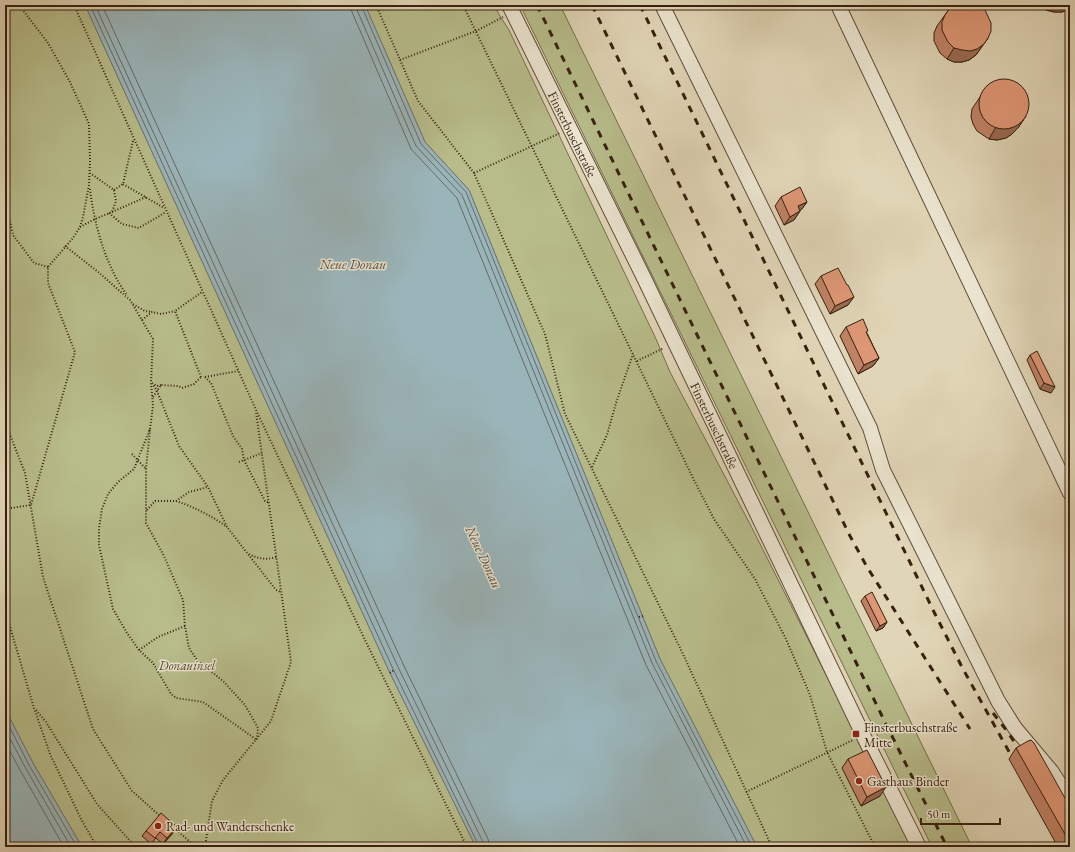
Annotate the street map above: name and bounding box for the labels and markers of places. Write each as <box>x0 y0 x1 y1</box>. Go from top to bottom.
place label: Finsterbuschstraße Mitte <box>864 719 958 751</box>
marker: Finsterbuschstraße Mitte <box>851 729 861 739</box>
place label: Gasthaus Binder <box>867 773 950 790</box>
marker: Gasthaus Binder <box>854 776 864 786</box>
place label: Rad- und Wanderschenke <box>166 818 294 835</box>
marker: Rad- und Wanderschenke <box>153 821 163 831</box>

